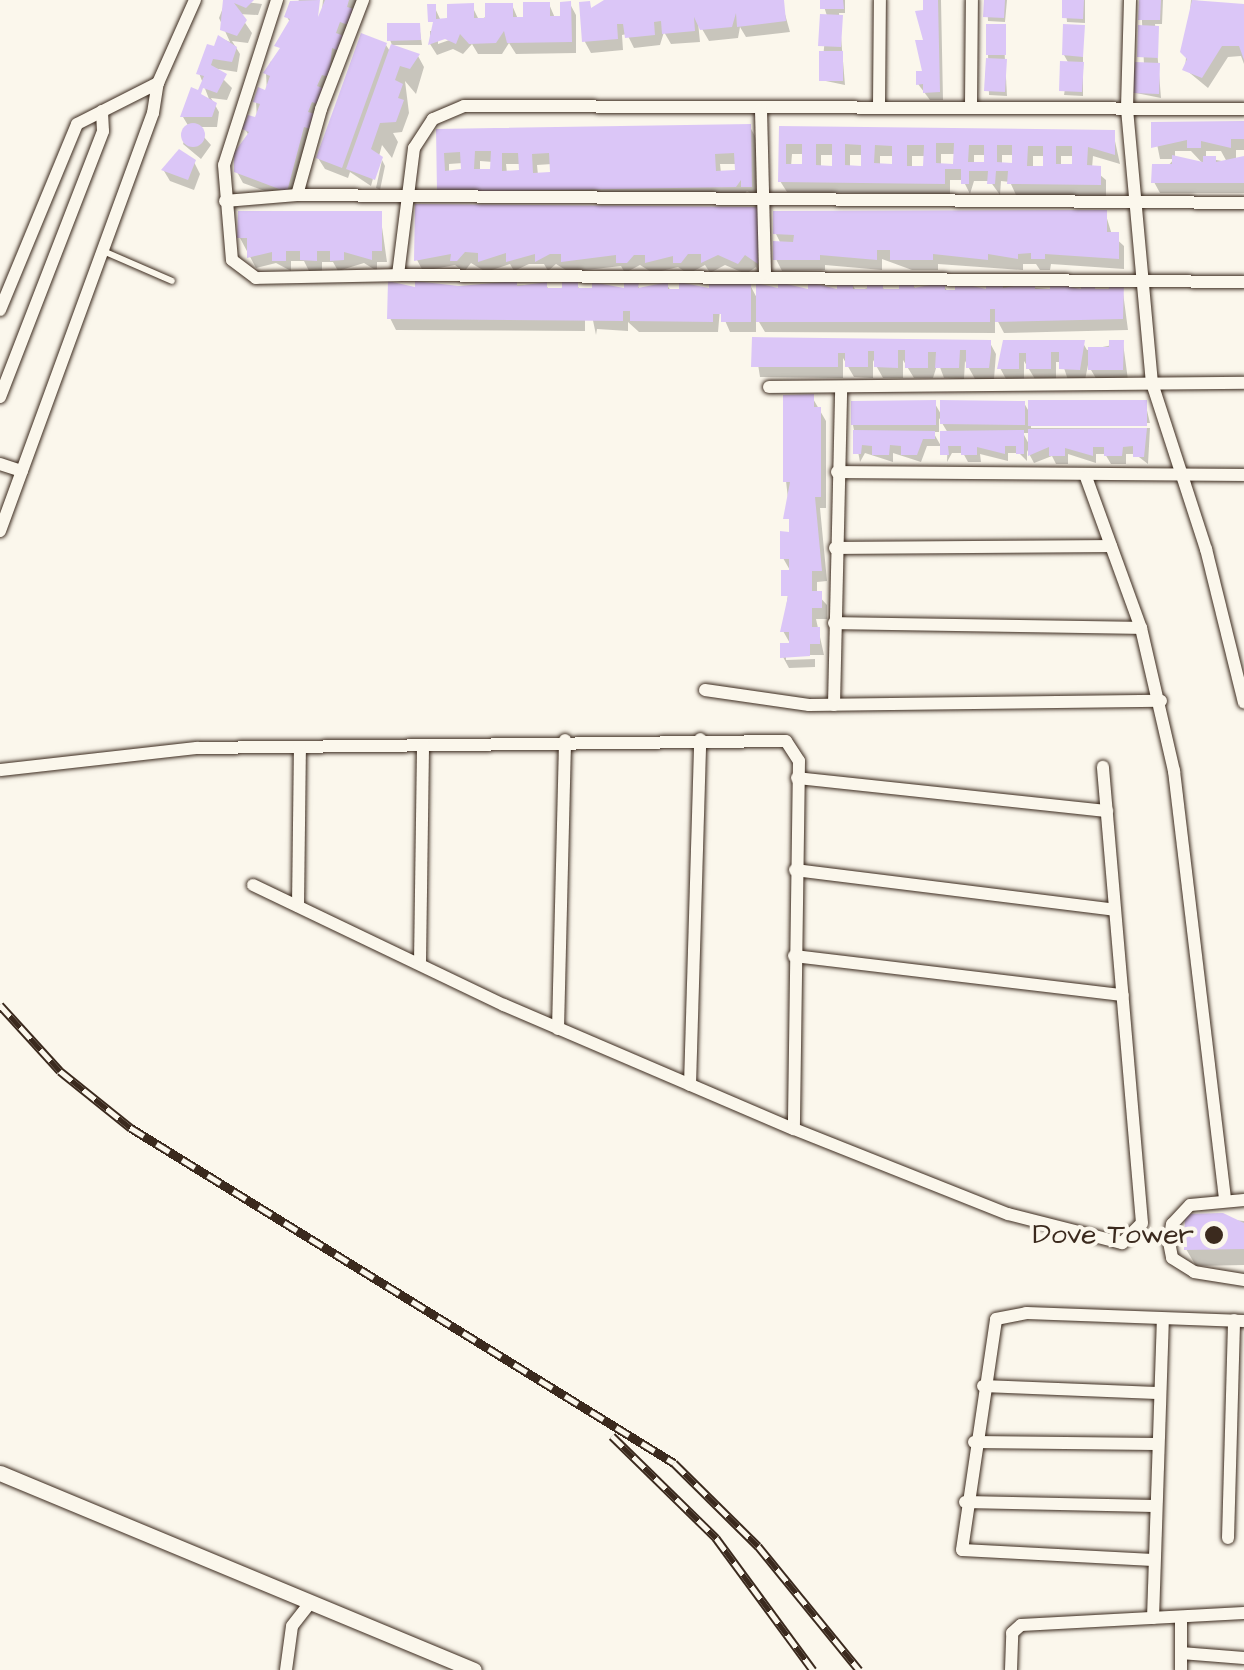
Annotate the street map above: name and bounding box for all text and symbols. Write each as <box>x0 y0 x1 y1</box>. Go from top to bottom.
place label: Dove Tower <box>1033 1218 1194 1252</box>
marker: Dove Tower <box>1203 1224 1225 1246</box>

